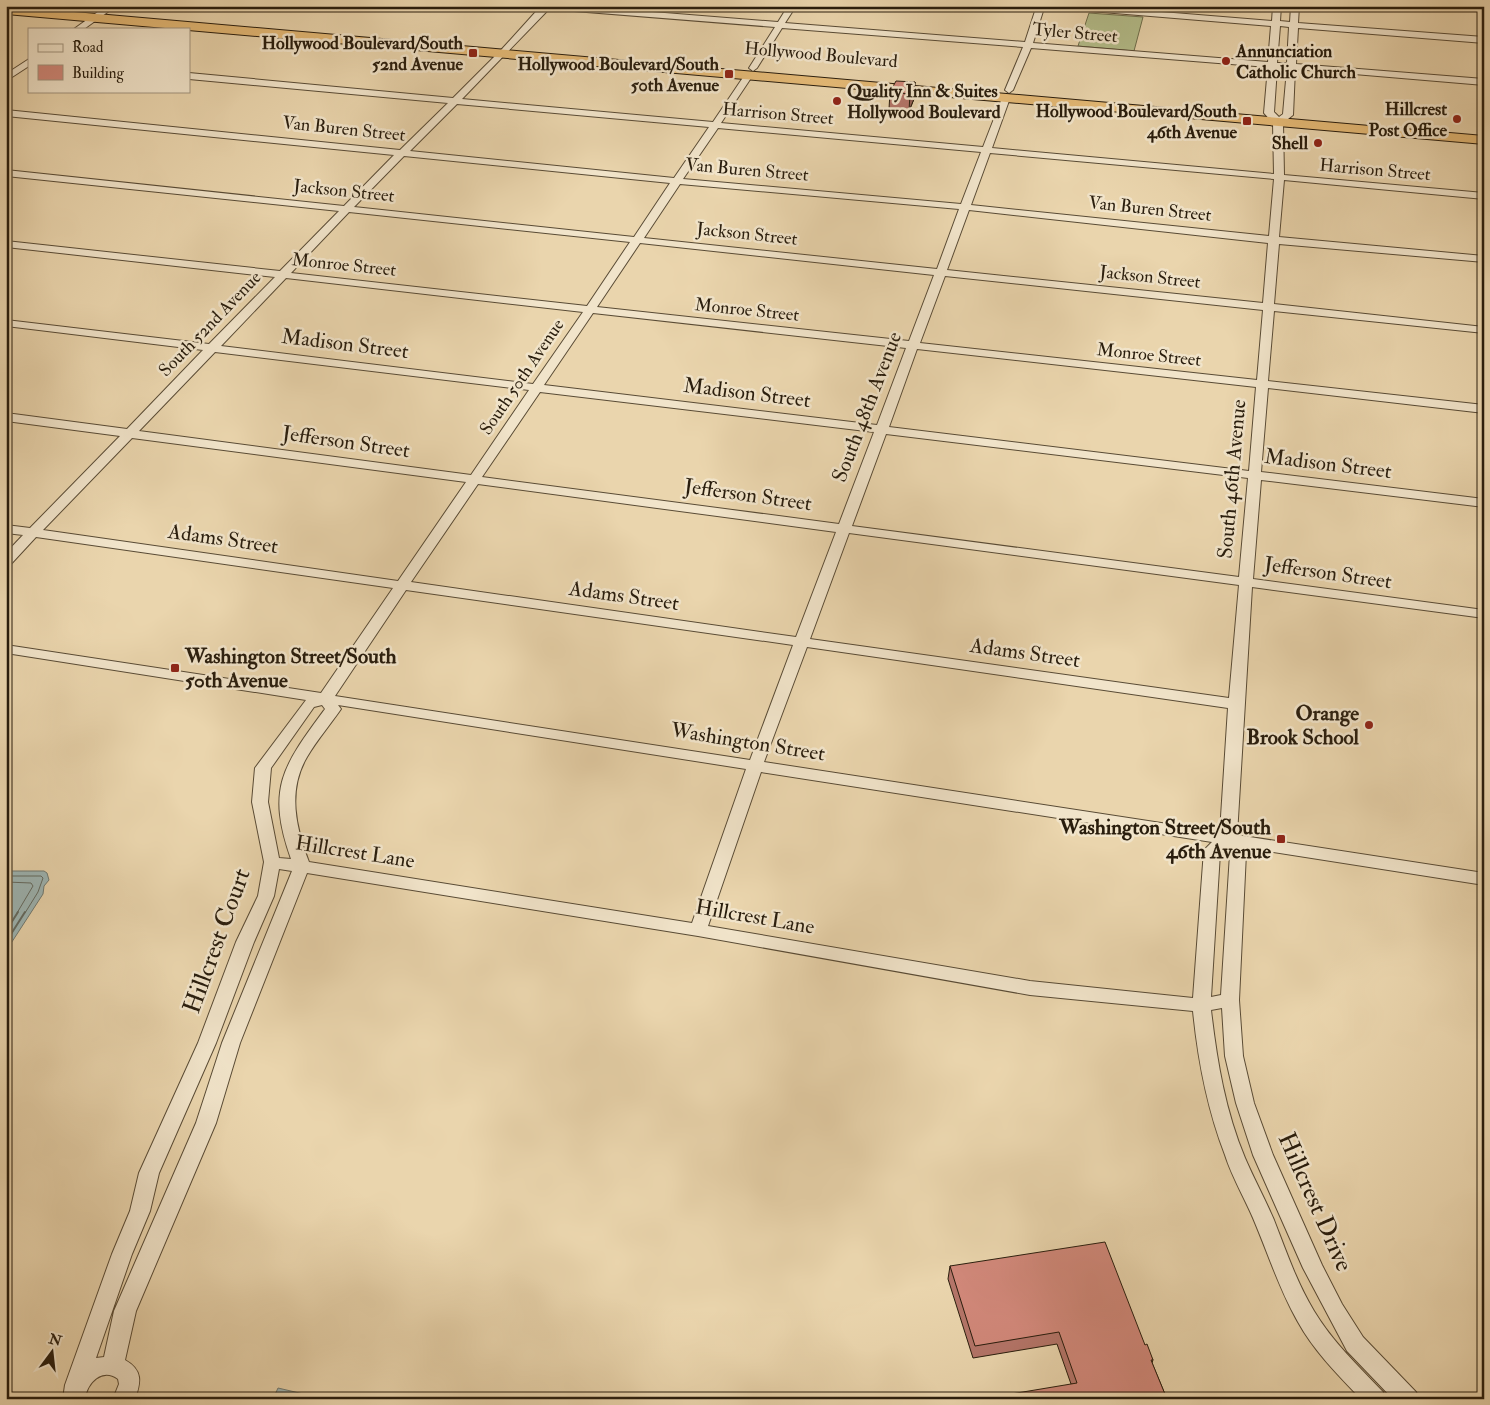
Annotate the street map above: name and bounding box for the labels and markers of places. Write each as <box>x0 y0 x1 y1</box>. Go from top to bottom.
place label: Hollywood Boulevard/South 52nd Avenue <box>262 32 464 76</box>
place label: Annunciation Catholic Church <box>1235 40 1356 84</box>
marker: Hollywood Boulevard/South 52nd Avenue <box>467 47 479 59</box>
place label: Hollywood Boulevard/South 50th Avenue <box>518 53 720 97</box>
marker: Annunciation Catholic Church <box>1220 55 1232 67</box>
marker: Hollywood Boulevard/South 50th Avenue <box>723 68 735 80</box>
place label: Quality Inn & Suites Hollywood Boulevard <box>847 80 1001 124</box>
marker: Quality Inn & Suites Hollywood Boulevard <box>831 95 843 107</box>
place label: Hillcrest Post Office <box>1369 98 1447 142</box>
place label: Hollywood Boulevard/South 46th Avenue <box>1036 100 1238 144</box>
marker: Hillcrest Post Office <box>1451 113 1463 125</box>
marker: Hollywood Boulevard/South 46th Avenue <box>1241 115 1253 127</box>
place label: Shell <box>1272 132 1308 155</box>
marker: Shell <box>1312 137 1324 149</box>
place label: Washington Street/South 50th Avenue <box>184 643 397 694</box>
marker: Washington Street/South 50th Avenue <box>169 662 181 674</box>
place label: Orange Brook School <box>1246 700 1360 751</box>
marker: Orange Brook School <box>1363 719 1375 731</box>
place label: Washington Street/South 46th Avenue <box>1058 814 1271 865</box>
marker: Washington Street/South 46th Avenue <box>1275 833 1287 845</box>

